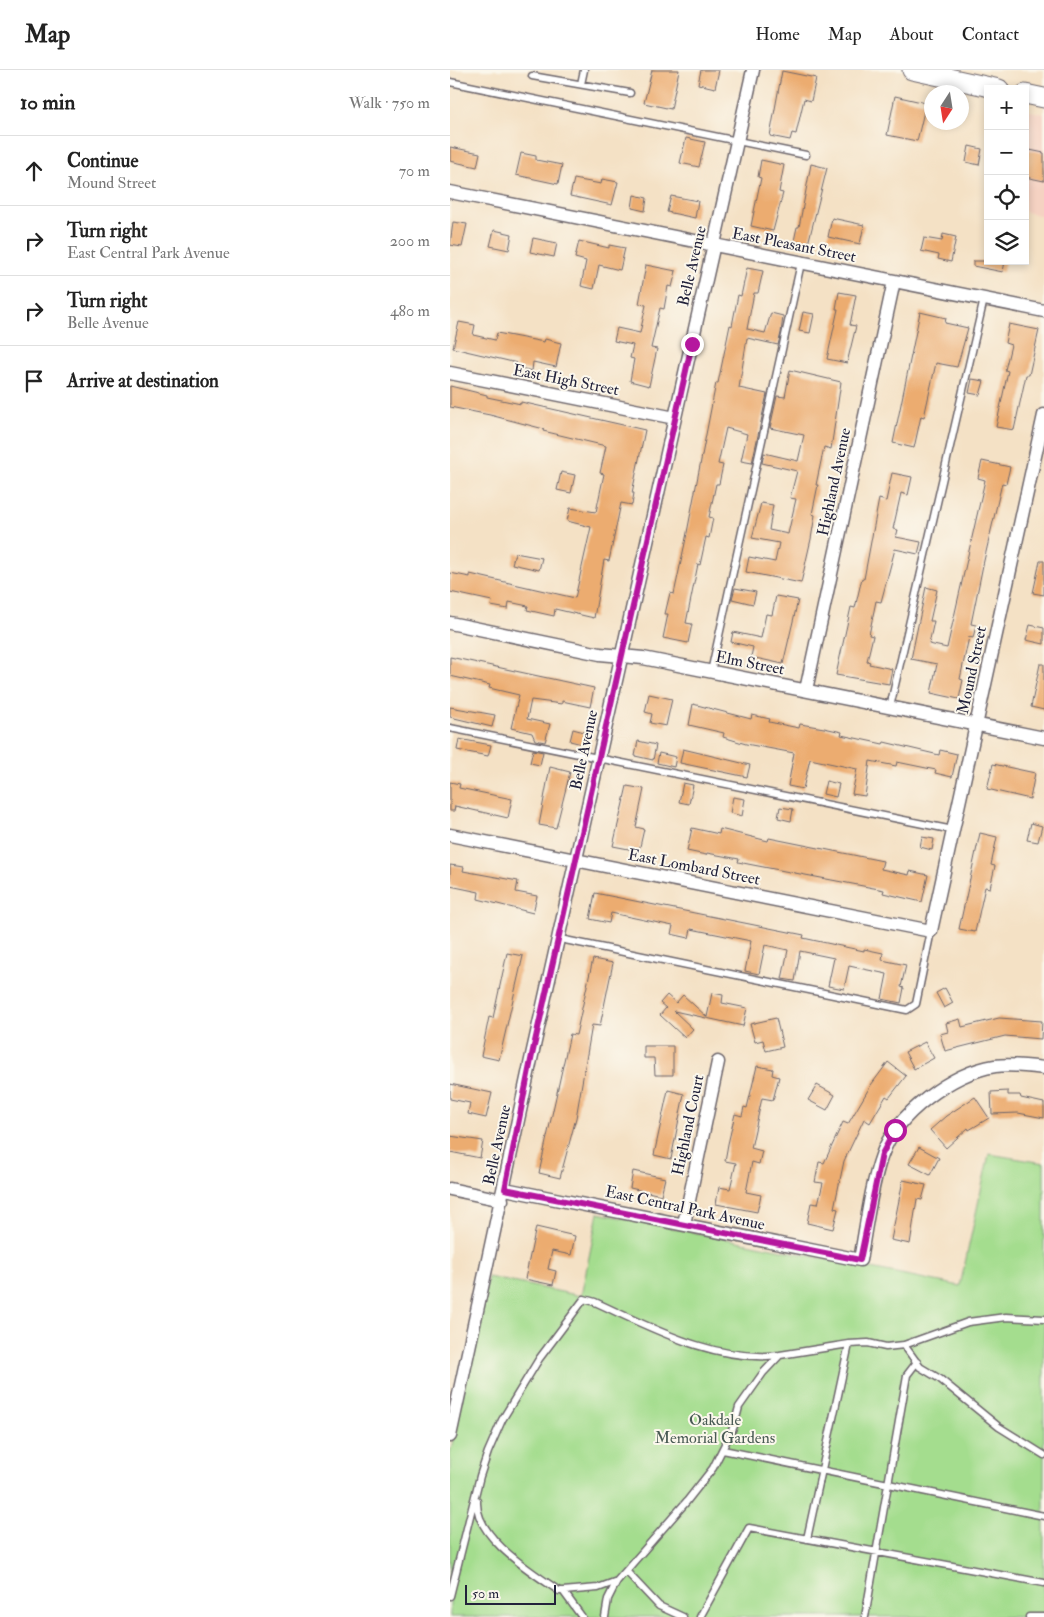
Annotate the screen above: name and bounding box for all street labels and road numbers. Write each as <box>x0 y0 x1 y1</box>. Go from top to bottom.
street label: East Pleasant Street <box>730 223 858 267</box>
street label: Belle Avenue <box>673 224 711 308</box>
street label: East High Street <box>511 360 621 400</box>
street label: Highland Avenue <box>813 426 855 538</box>
street label: Mound Street <box>953 624 991 716</box>
street label: Elm Street <box>714 647 786 679</box>
street label: Belle Avenue <box>566 708 602 792</box>
street label: East Lombard Street <box>626 844 762 890</box>
street label: Highland Court <box>668 1073 708 1177</box>
street label: Belle Avenue <box>479 1103 515 1187</box>
street label: East Central Park Avenue <box>603 1181 767 1235</box>

